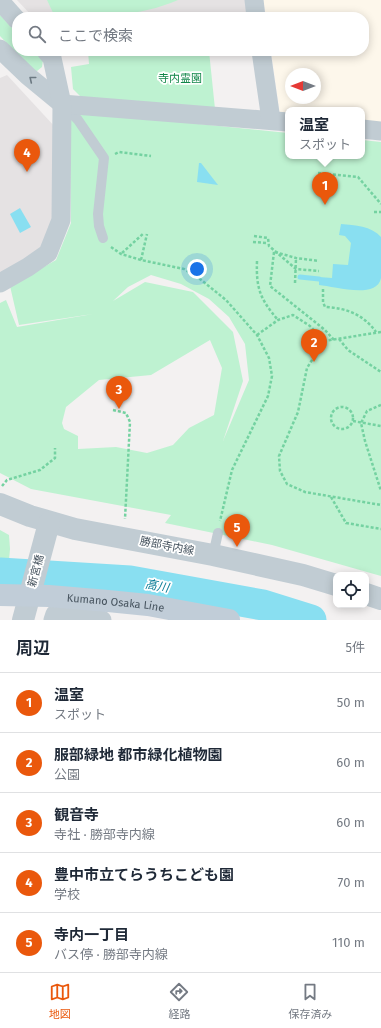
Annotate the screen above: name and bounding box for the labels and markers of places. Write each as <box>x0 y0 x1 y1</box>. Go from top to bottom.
pin: 4 <box>14 139 40 172</box>
pin: 1 <box>312 172 338 205</box>
pin: 2 <box>301 329 327 362</box>
pin: 3 <box>106 376 132 409</box>
pin: 5 <box>224 514 250 547</box>

